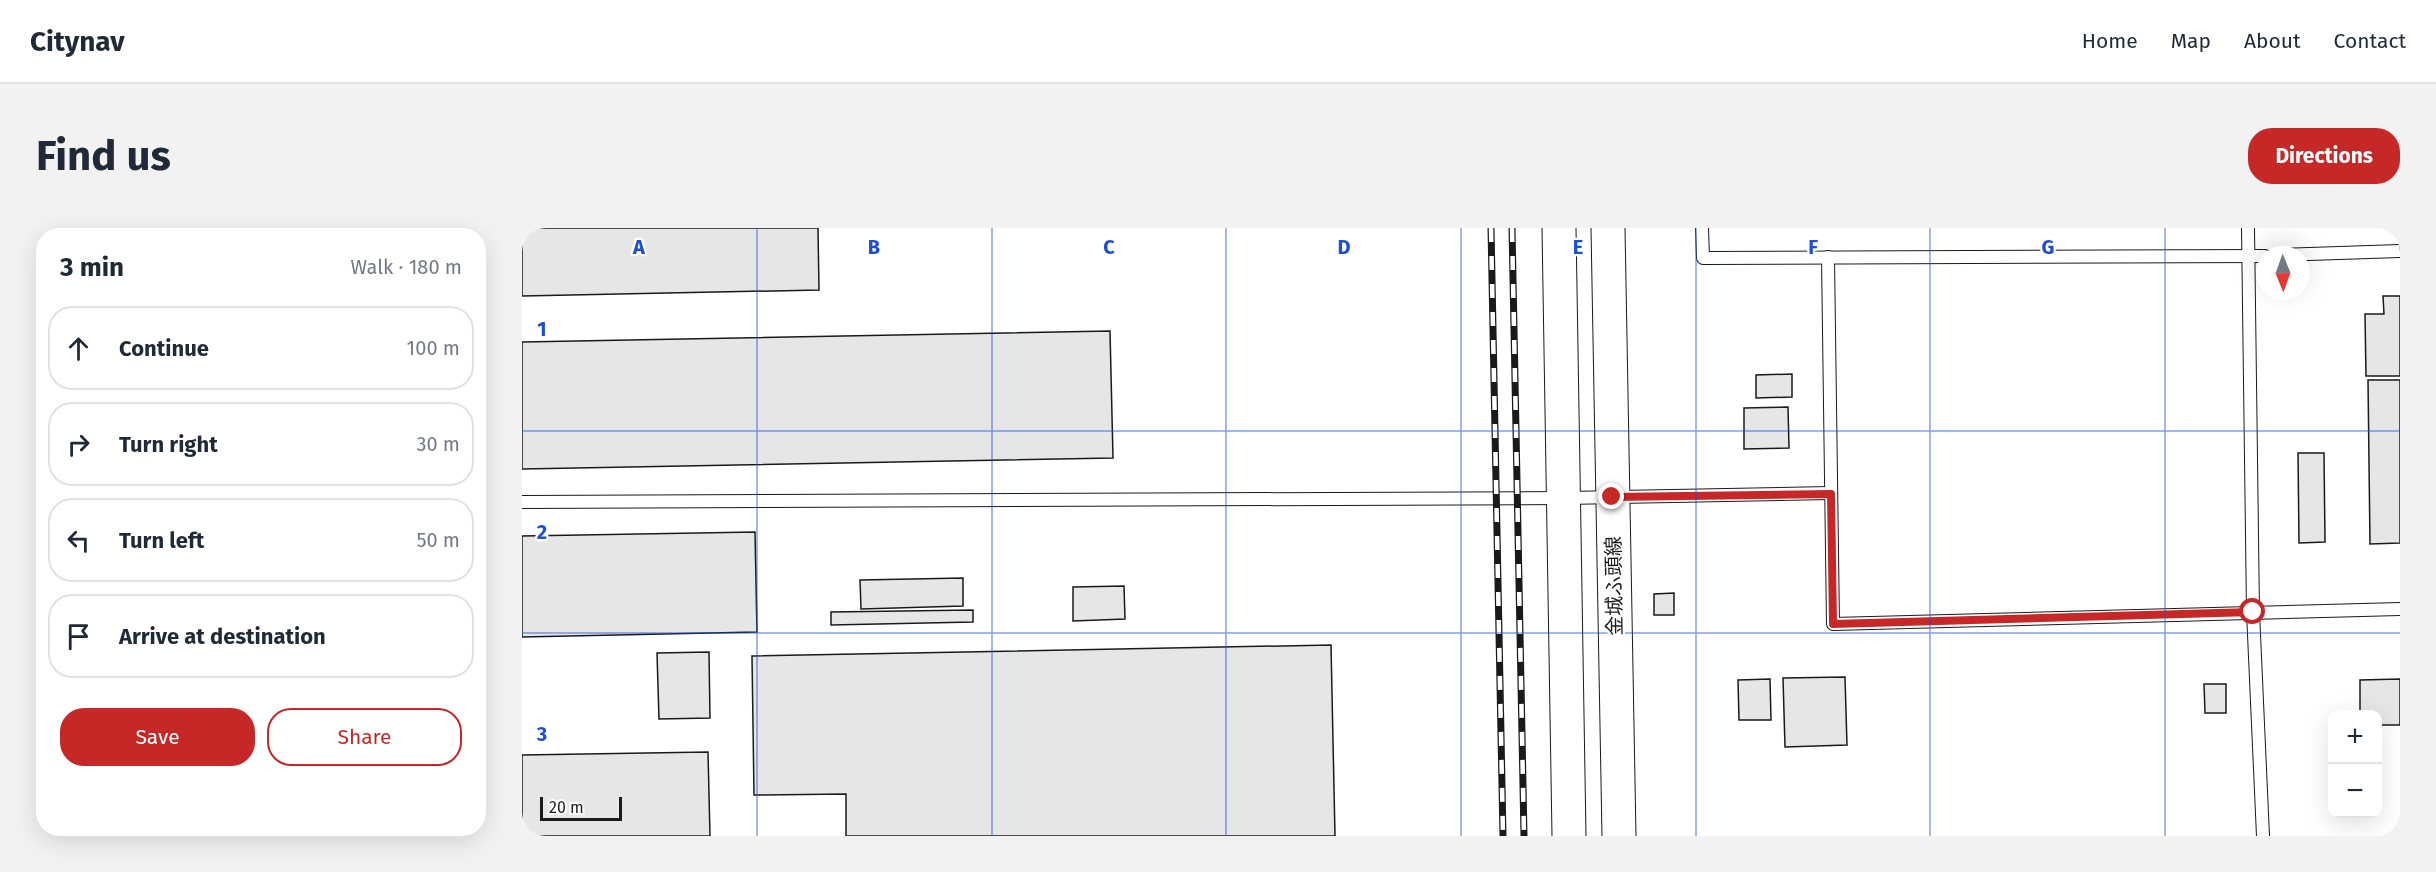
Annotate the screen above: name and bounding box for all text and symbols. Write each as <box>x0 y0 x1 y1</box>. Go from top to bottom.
text: Citynav <box>30 25 125 58</box>
text: Home <box>2082 28 2138 54</box>
text: Map <box>2171 28 2211 54</box>
text: About <box>2244 28 2301 54</box>
text: Contact <box>2334 28 2406 54</box>
button: Directions <box>2248 128 2400 184</box>
text: Find us <box>36 131 171 181</box>
text: A <box>632 235 646 259</box>
text: B <box>868 235 880 259</box>
text: C <box>1103 235 1115 259</box>
text: D <box>1337 235 1351 259</box>
text: E <box>1573 235 1583 259</box>
text: F <box>1808 235 1818 259</box>
text: G <box>2042 235 2054 259</box>
north arrow <box>2256 246 2310 300</box>
text: 3 min <box>60 252 124 283</box>
text: Walk · 180 m <box>351 255 462 279</box>
text: 1 <box>537 317 547 341</box>
icon: ahead <box>62 332 95 365</box>
text: Continue <box>119 335 209 362</box>
text: 100 m <box>407 336 460 360</box>
icon: right <box>62 428 95 461</box>
text: Turn right <box>119 431 218 458</box>
text: 30 m <box>416 432 460 456</box>
route end <box>1598 483 1624 509</box>
text: 2 <box>537 520 547 544</box>
icon: left <box>62 524 95 557</box>
text: Turn left <box>119 527 204 554</box>
text: 50 m <box>416 528 460 552</box>
street label: 金城ふ頭線 <box>1601 536 1627 636</box>
route start <box>2239 598 2265 624</box>
icon: arrive <box>62 620 95 653</box>
text: Arrive at destination <box>119 623 326 650</box>
button: Save <box>60 708 255 766</box>
button: Share <box>267 708 462 766</box>
map controls <box>2328 710 2382 818</box>
button: + <box>2328 710 2382 764</box>
text: 3 <box>536 722 547 746</box>
button: − <box>2328 764 2382 818</box>
scale bar <box>540 794 622 822</box>
text: 20 m <box>549 798 584 817</box>

